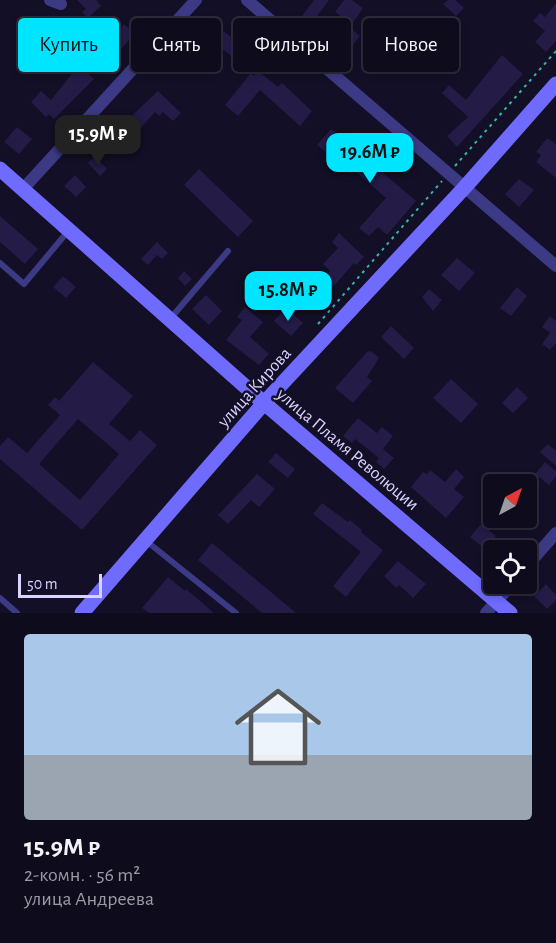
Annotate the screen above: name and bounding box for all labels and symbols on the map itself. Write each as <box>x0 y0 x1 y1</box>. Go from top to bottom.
pin: 15.9M ₽ <box>43 115 153 166</box>
pin: 19.6M ₽ <box>315 133 425 184</box>
pin: 15.8M ₽ <box>233 271 343 322</box>
street label: улица Кирова <box>214 345 295 432</box>
street label: улица Пламя Революции <box>272 385 422 514</box>
north arrow <box>483 474 537 528</box>
scale bar <box>18 571 102 598</box>

